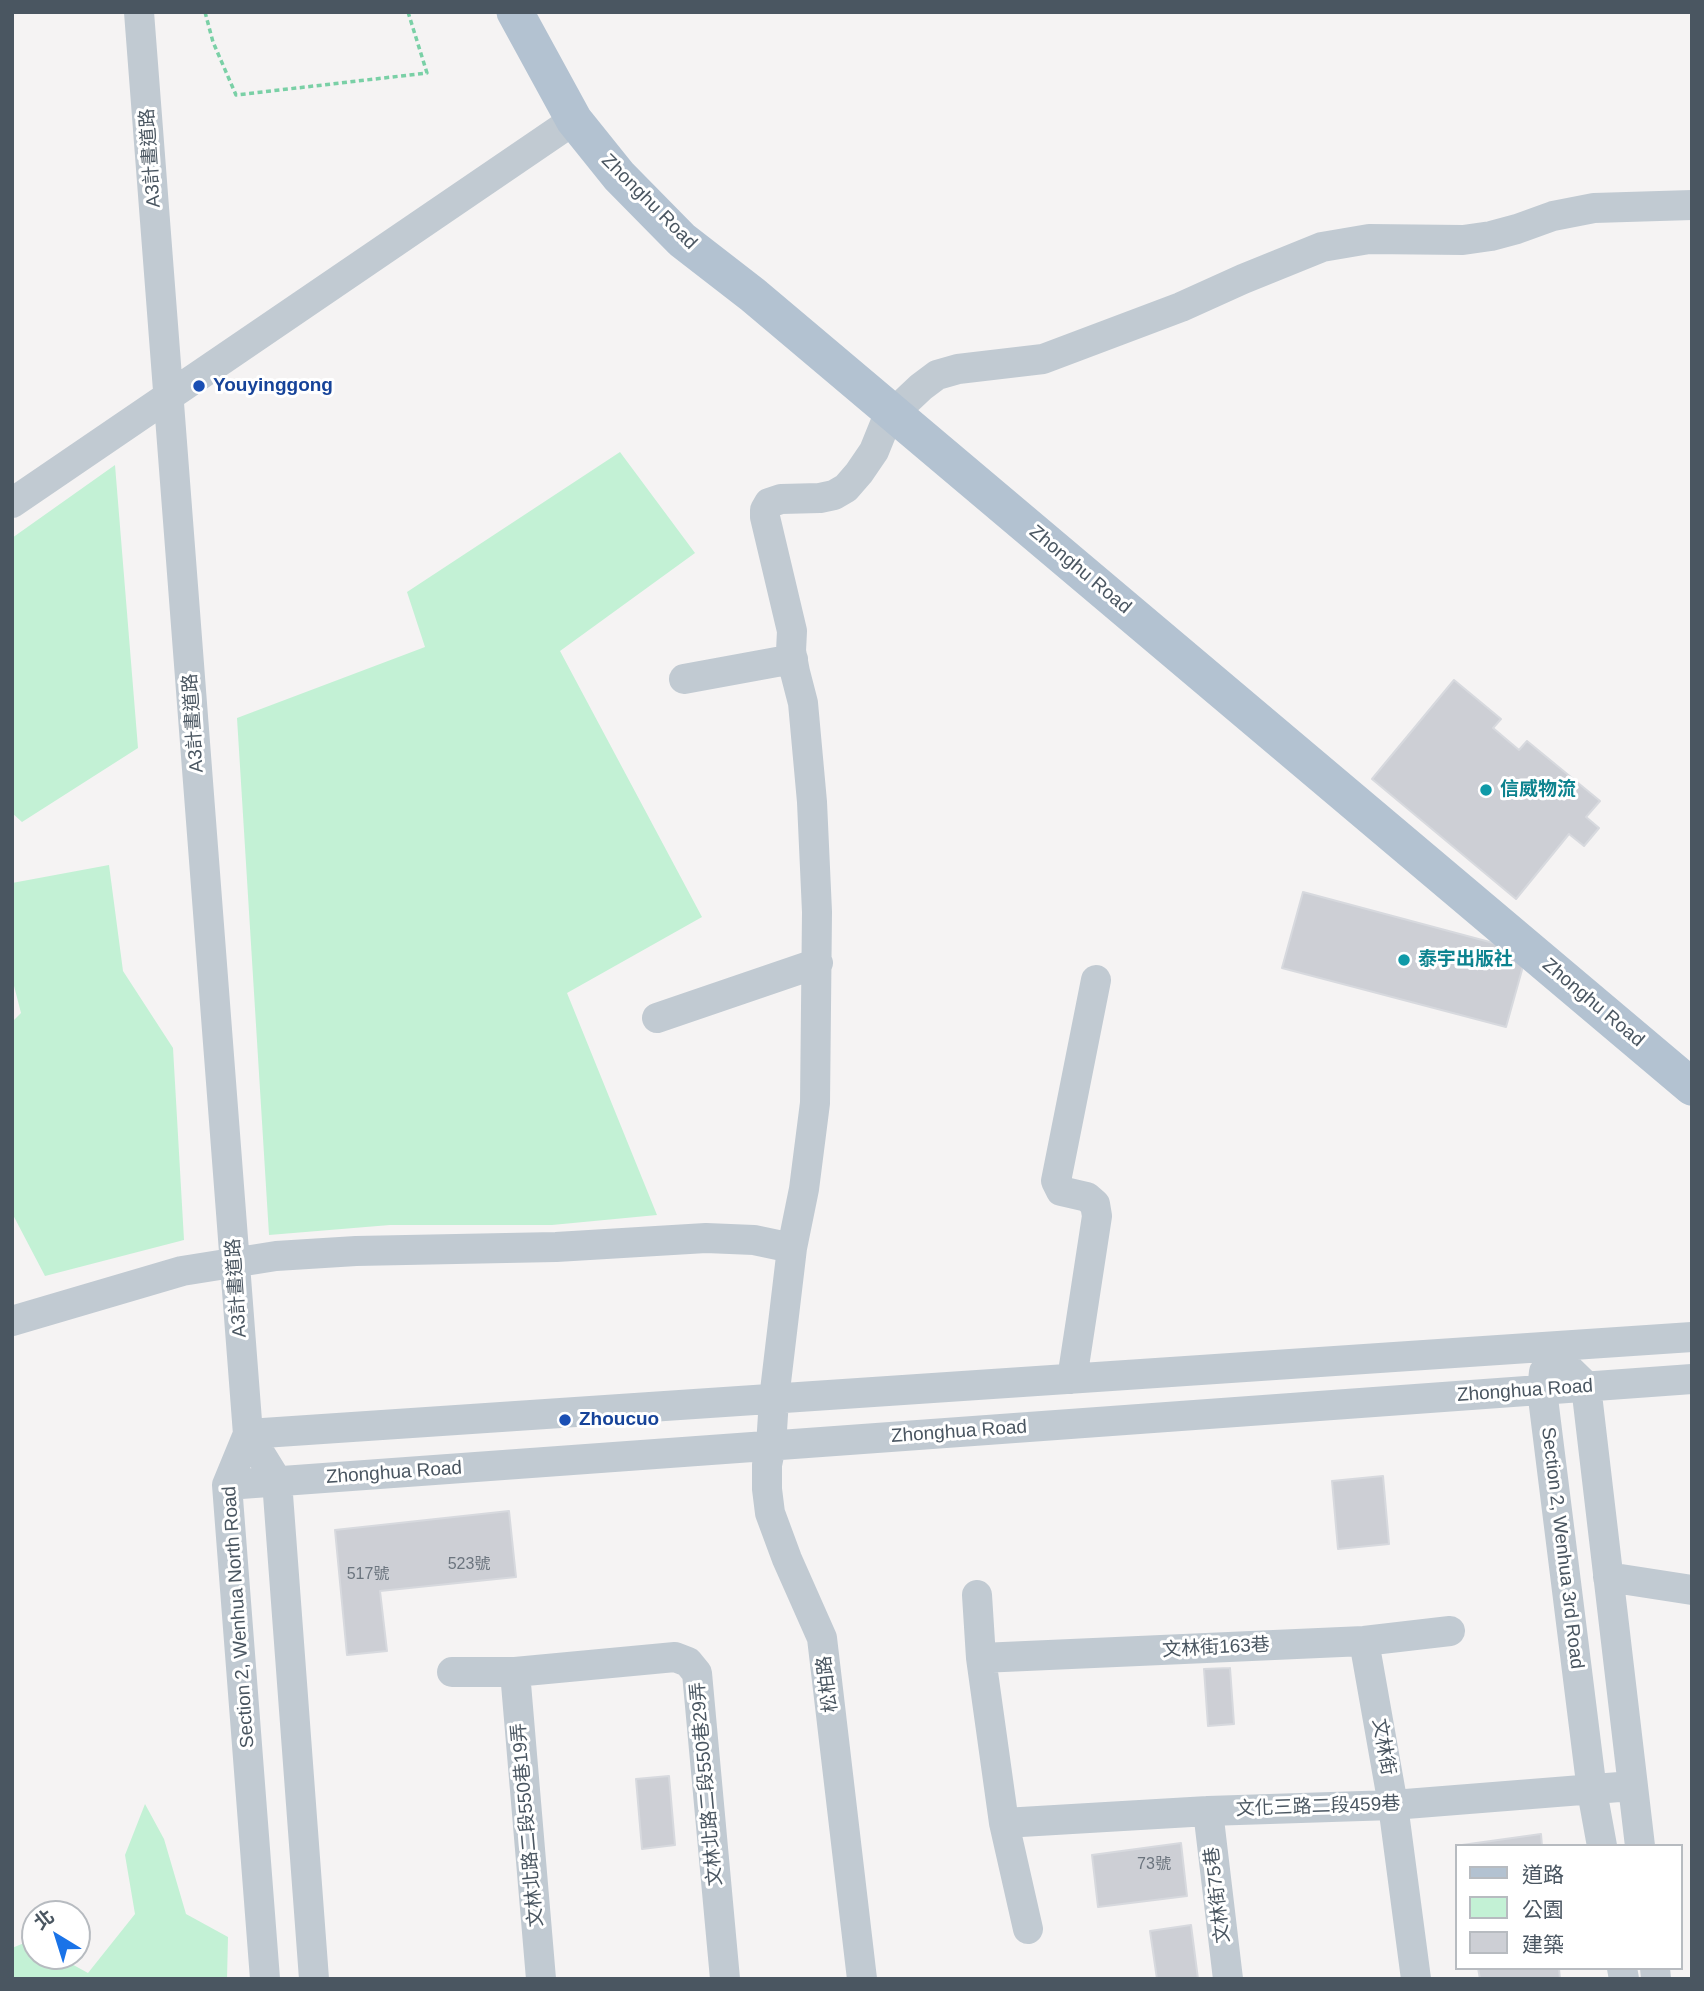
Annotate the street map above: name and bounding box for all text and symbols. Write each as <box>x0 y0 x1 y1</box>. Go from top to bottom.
street label: A3計畫道路 <box>136 108 166 208</box>
street label: Zhonghu Road <box>596 149 702 255</box>
place label: Youyinggong <box>213 375 333 397</box>
marker: Youyinggong <box>191 378 207 394</box>
street label: Zhonghu Road <box>1025 521 1135 619</box>
street label: A3計畫道路 <box>179 673 209 773</box>
place label: 信威物流 <box>1500 779 1576 801</box>
marker: 信威物流 <box>1478 782 1494 798</box>
place label: 泰宇出版社 <box>1418 949 1513 971</box>
marker: 泰宇出版社 <box>1396 952 1412 968</box>
street label: Zhonghu Road <box>1538 954 1648 1052</box>
street label: A3計畫道路 <box>222 1238 252 1338</box>
street label: Zhonghua Road <box>1456 1375 1594 1407</box>
place label: Zhoucuo <box>579 1409 659 1431</box>
marker: Zhoucuo <box>557 1412 573 1428</box>
street label: Zhonghua Road <box>890 1416 1028 1448</box>
street label: Section 2, Wenhua 3rd Road <box>1536 1426 1588 1670</box>
street label: Zhonghua Road <box>325 1457 463 1489</box>
street label: Section 2, Wenhua North Road <box>218 1485 260 1749</box>
house number: 523號 <box>448 1555 490 1575</box>
house number: 517號 <box>347 1565 389 1585</box>
street label: 文林街163巷 <box>1162 1634 1270 1662</box>
street label: 松柏路 <box>813 1654 843 1714</box>
street label: 文林北路二段550巷29弄 <box>687 1681 727 1887</box>
street label: 文林街 <box>1367 1717 1399 1777</box>
street label: 文林北路二段550巷19弄 <box>508 1722 548 1928</box>
street label: 文化三路二段459巷 <box>1235 1793 1401 1821</box>
legend <box>1456 1844 1683 1970</box>
street label: 文林街75巷 <box>1201 1845 1235 1945</box>
house number: 73號 <box>1137 1855 1171 1875</box>
text: 道路 <box>1522 1863 1564 1886</box>
text: 公園 <box>1522 1898 1564 1921</box>
north arrow <box>21 1900 91 1970</box>
text: 北 <box>30 1906 58 1934</box>
text: 建築 <box>1522 1933 1564 1956</box>

